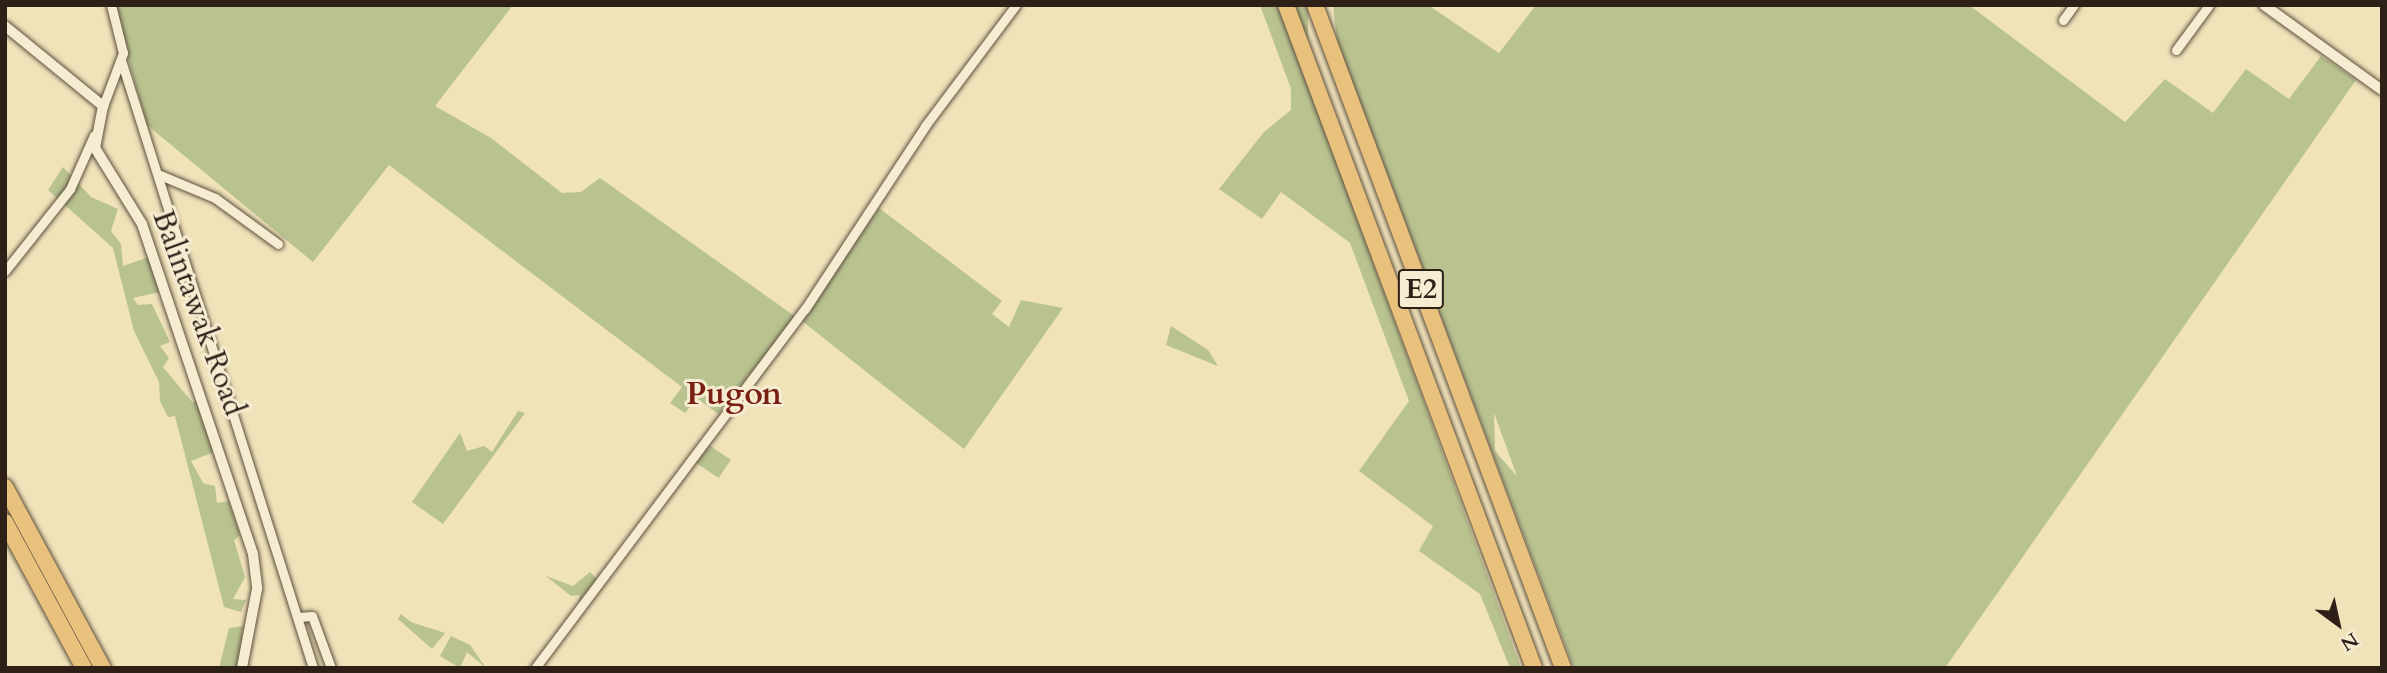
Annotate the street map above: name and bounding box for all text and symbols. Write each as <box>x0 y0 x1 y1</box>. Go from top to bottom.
street label: Balintawak Road <box>144 205 252 421</box>
road number: E2 <box>1396 264 1446 314</box>
district label: Pugon <box>686 375 782 413</box>
north arrow <box>2303 589 2373 659</box>
text: N <box>2335 626 2363 657</box>

